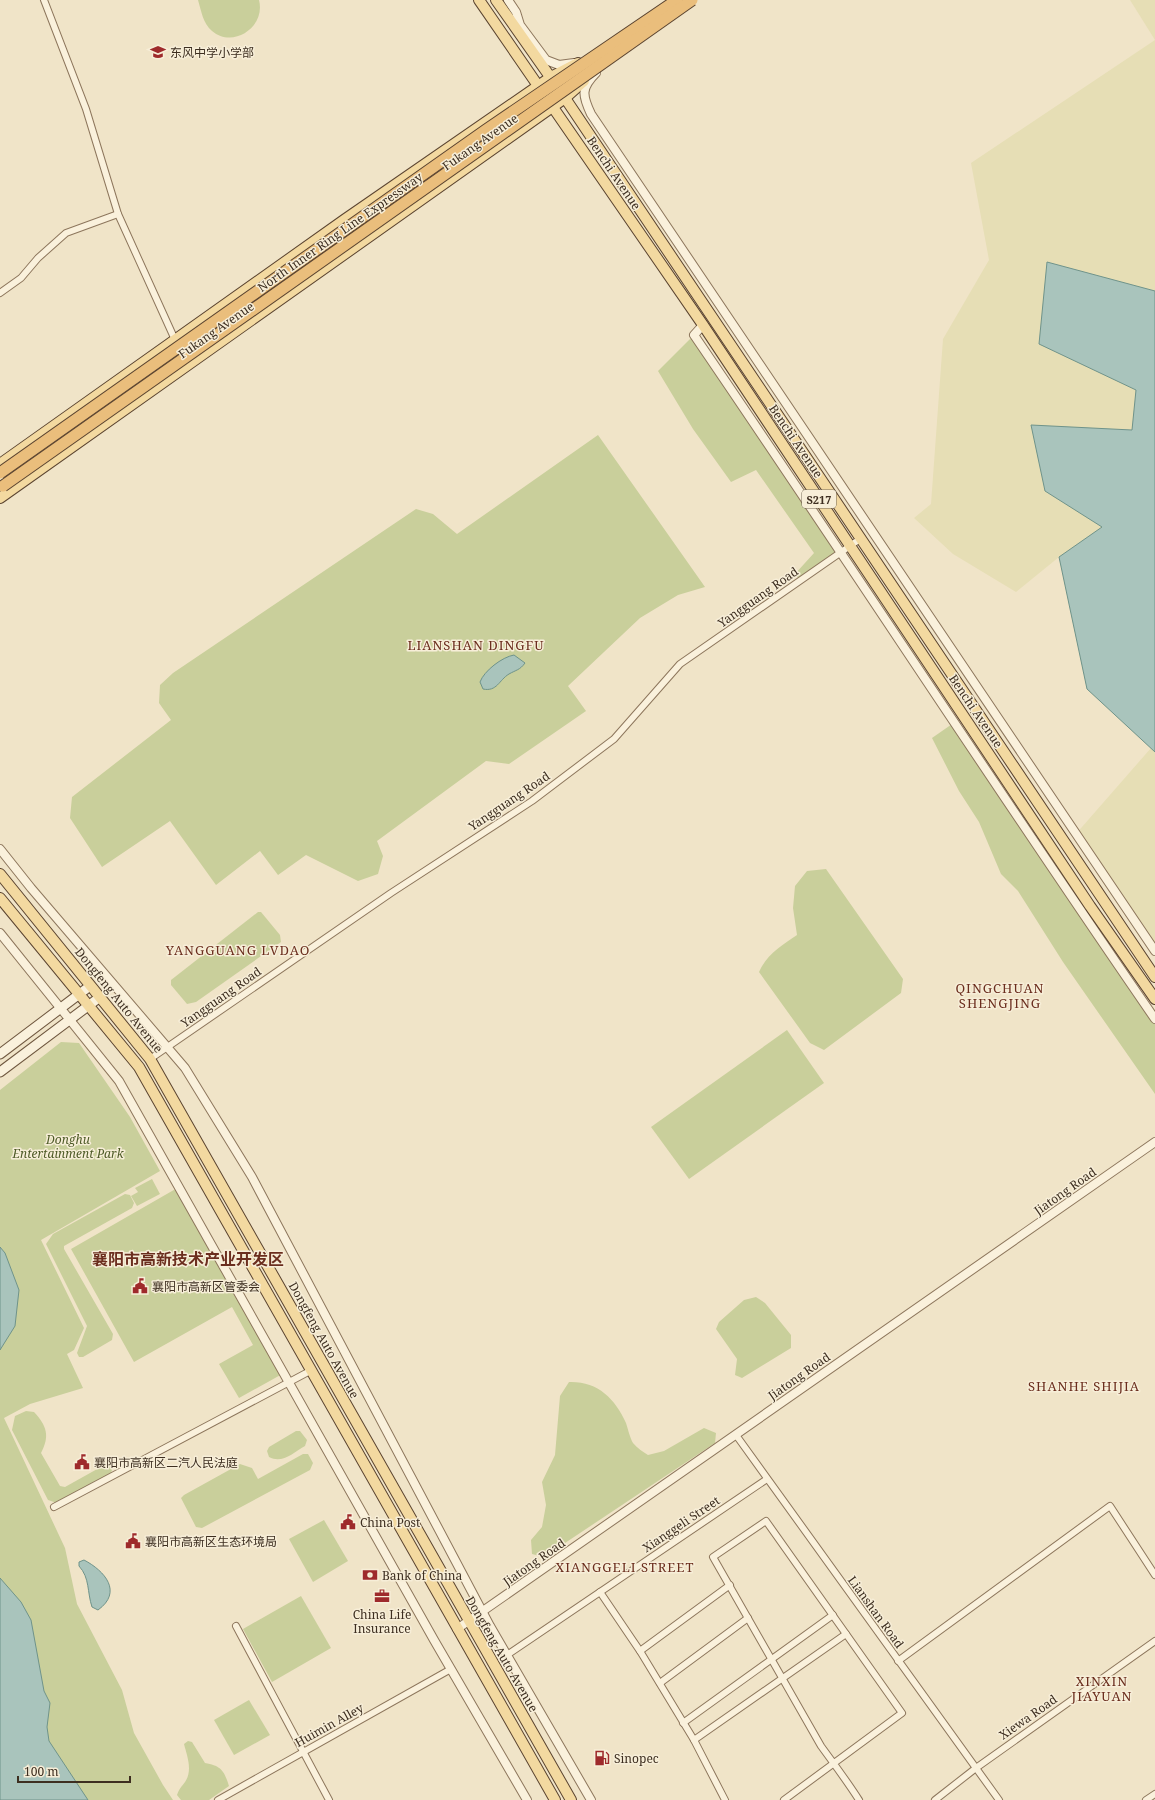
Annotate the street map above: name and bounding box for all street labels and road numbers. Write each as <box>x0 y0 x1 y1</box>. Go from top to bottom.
street label: Fukang Avenue <box>439 110 521 174</box>
street label: Benchi Avenue <box>583 133 645 213</box>
street label: North Inner Ring Line Expressway <box>254 168 426 296</box>
street label: Fukang Avenue <box>175 298 257 362</box>
street label: Benchi Avenue <box>765 401 827 481</box>
road number: S217 <box>802 490 836 508</box>
street label: Yangguang Road <box>713 562 802 632</box>
street label: Benchi Avenue <box>945 671 1007 751</box>
street label: Yangguang Road <box>464 767 554 835</box>
street label: Dongfeng Auto Avenue <box>71 944 167 1056</box>
street label: Yangguang Road <box>176 962 265 1032</box>
street label: Jiatong Road <box>1030 1163 1100 1219</box>
street label: Dongfeng Auto Avenue <box>285 1279 363 1401</box>
street label: Jiatong Road <box>764 1348 834 1404</box>
street label: Xianggeli Street <box>639 1492 723 1556</box>
street label: Jiatong Road <box>499 1534 569 1590</box>
street label: Lianshan Road <box>844 1572 908 1652</box>
street label: Dongfeng Auto Avenue <box>462 1593 542 1715</box>
street label: Xiewa Road <box>996 1690 1061 1743</box>
street label: Huimin Alley <box>292 1699 367 1751</box>

